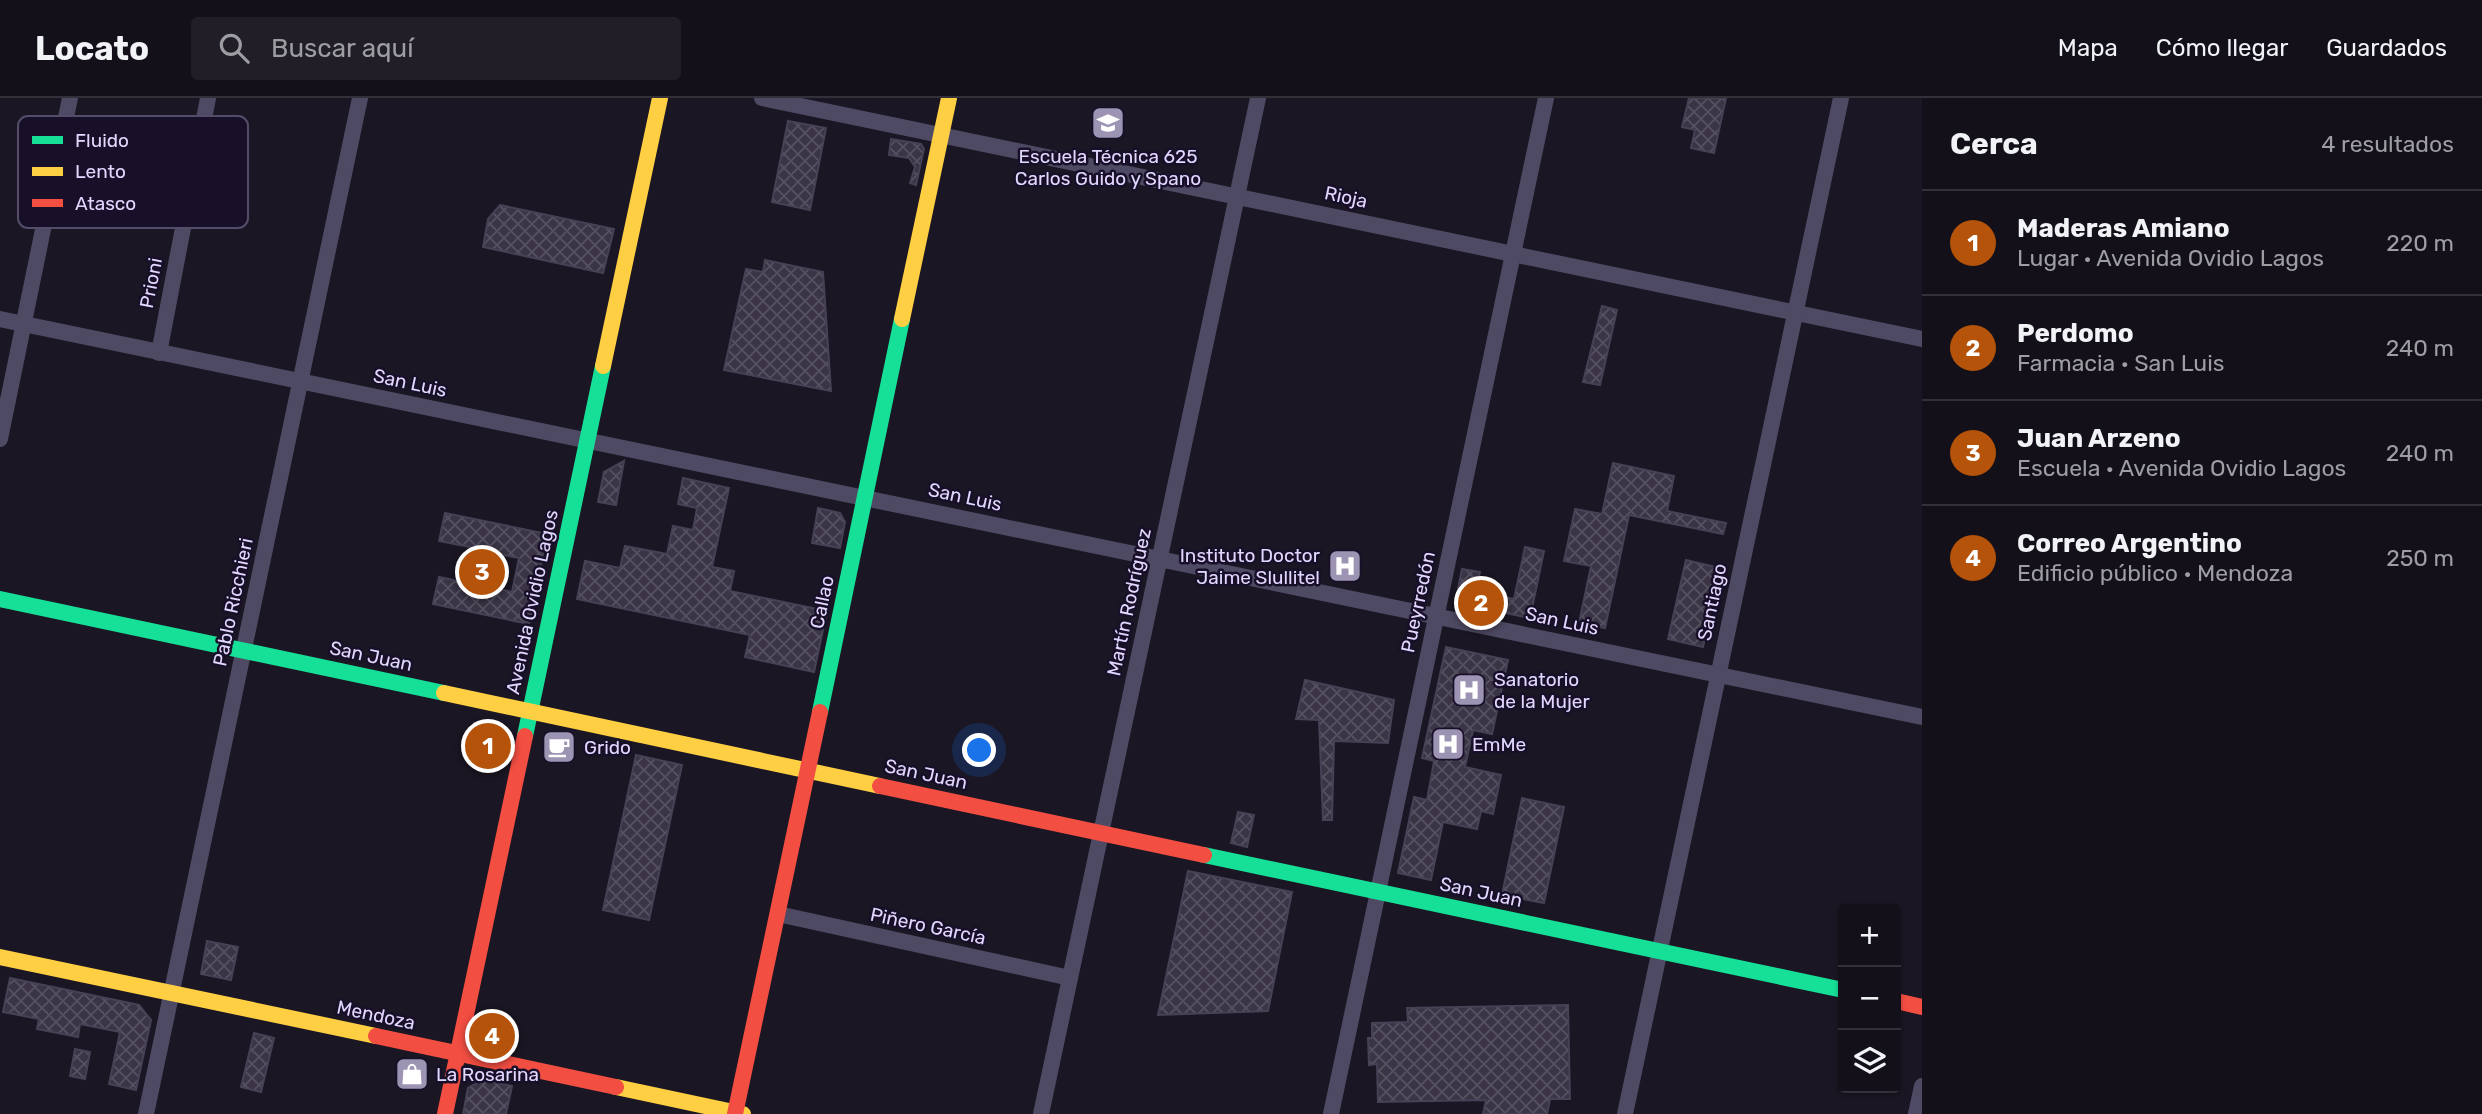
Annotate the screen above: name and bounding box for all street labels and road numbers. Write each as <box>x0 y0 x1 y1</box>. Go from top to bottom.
street label: Rioja <box>1322 181 1370 213</box>
street label: Prioni <box>135 256 167 310</box>
street label: San Luis <box>371 364 449 402</box>
street label: San Luis <box>926 478 1004 516</box>
street label: Avenida Ovidio Lagos <box>501 508 563 696</box>
street label: Martín Rodríguez <box>1102 526 1156 678</box>
street label: Pablo Ricchieri <box>208 536 258 668</box>
street label: Pueyrredón <box>1396 549 1440 655</box>
street label: Santiago <box>1693 561 1731 643</box>
street label: Callao <box>805 573 839 631</box>
street label: San Luis <box>1523 602 1601 640</box>
street label: San Juan <box>328 636 414 676</box>
street label: San Juan <box>883 754 969 794</box>
street label: San Juan <box>1438 872 1524 912</box>
street label: Piñero García <box>868 903 988 949</box>
street label: Mendoza <box>335 995 417 1035</box>

